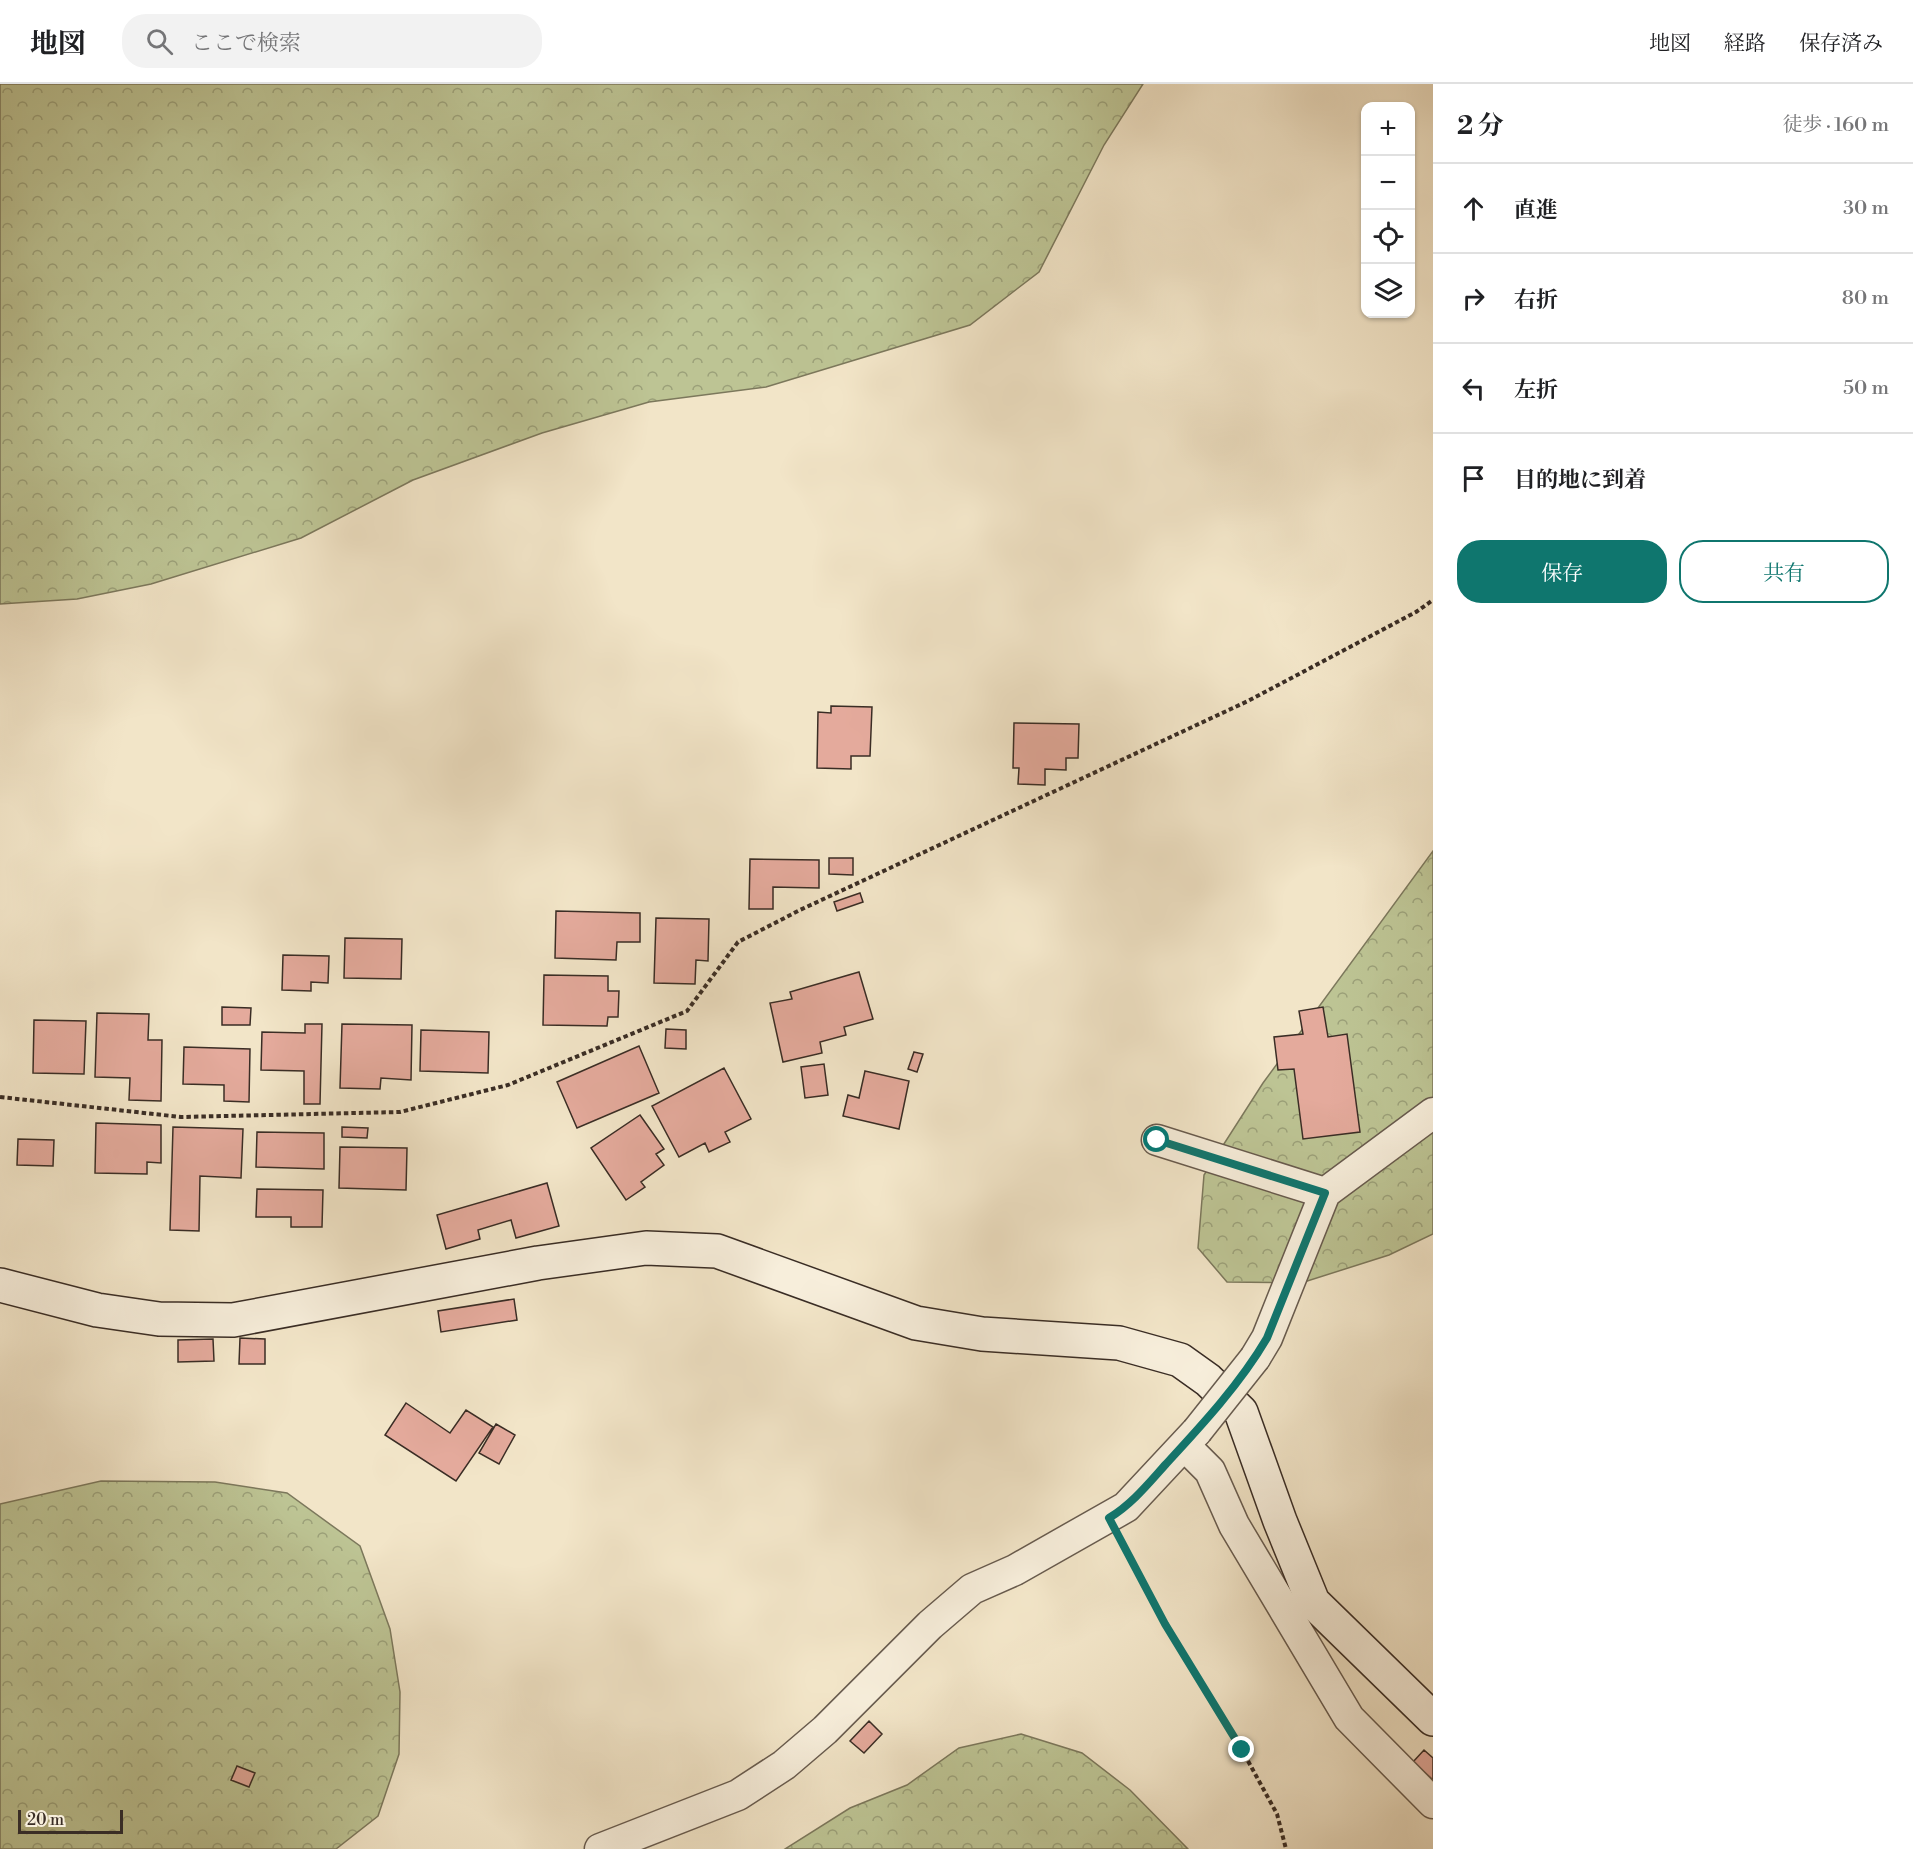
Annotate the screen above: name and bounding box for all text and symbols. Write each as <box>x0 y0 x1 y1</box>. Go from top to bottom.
search box <box>122 14 542 68</box>
icon: search <box>143 25 176 58</box>
text: 地図 <box>30 27 86 62</box>
text: ここで検索 <box>191 30 301 57</box>
text: 地図 <box>1649 31 1691 57</box>
text: 経路 <box>1724 31 1766 57</box>
text: 保存済み <box>1799 31 1883 57</box>
map controls <box>1361 102 1415 318</box>
button: + <box>1361 102 1415 156</box>
text: 2 分 <box>1457 110 1503 142</box>
text: 徒歩 · 160 m <box>1783 113 1889 138</box>
button: − <box>1361 156 1415 210</box>
icon: ahead <box>1457 192 1490 225</box>
text: 30 m <box>1843 196 1889 221</box>
text: 直進 <box>1514 197 1558 224</box>
button: locate <box>1361 210 1415 264</box>
button: layers <box>1361 264 1415 318</box>
icon: right <box>1457 282 1490 315</box>
text: 80 m <box>1842 286 1889 311</box>
text: 右折 <box>1514 287 1558 314</box>
icon: left <box>1457 372 1490 405</box>
text: 50 m <box>1843 376 1889 401</box>
text: 左折 <box>1514 377 1558 404</box>
icon: arrive <box>1457 462 1490 495</box>
text: 目的地に到着 <box>1514 467 1646 494</box>
button: 保存 <box>1457 540 1667 603</box>
button: 共有 <box>1679 540 1889 603</box>
route start <box>1143 1126 1169 1152</box>
route end <box>1228 1736 1254 1762</box>
scale bar <box>18 1807 123 1834</box>
text: 20 m <box>27 1810 64 1830</box>

